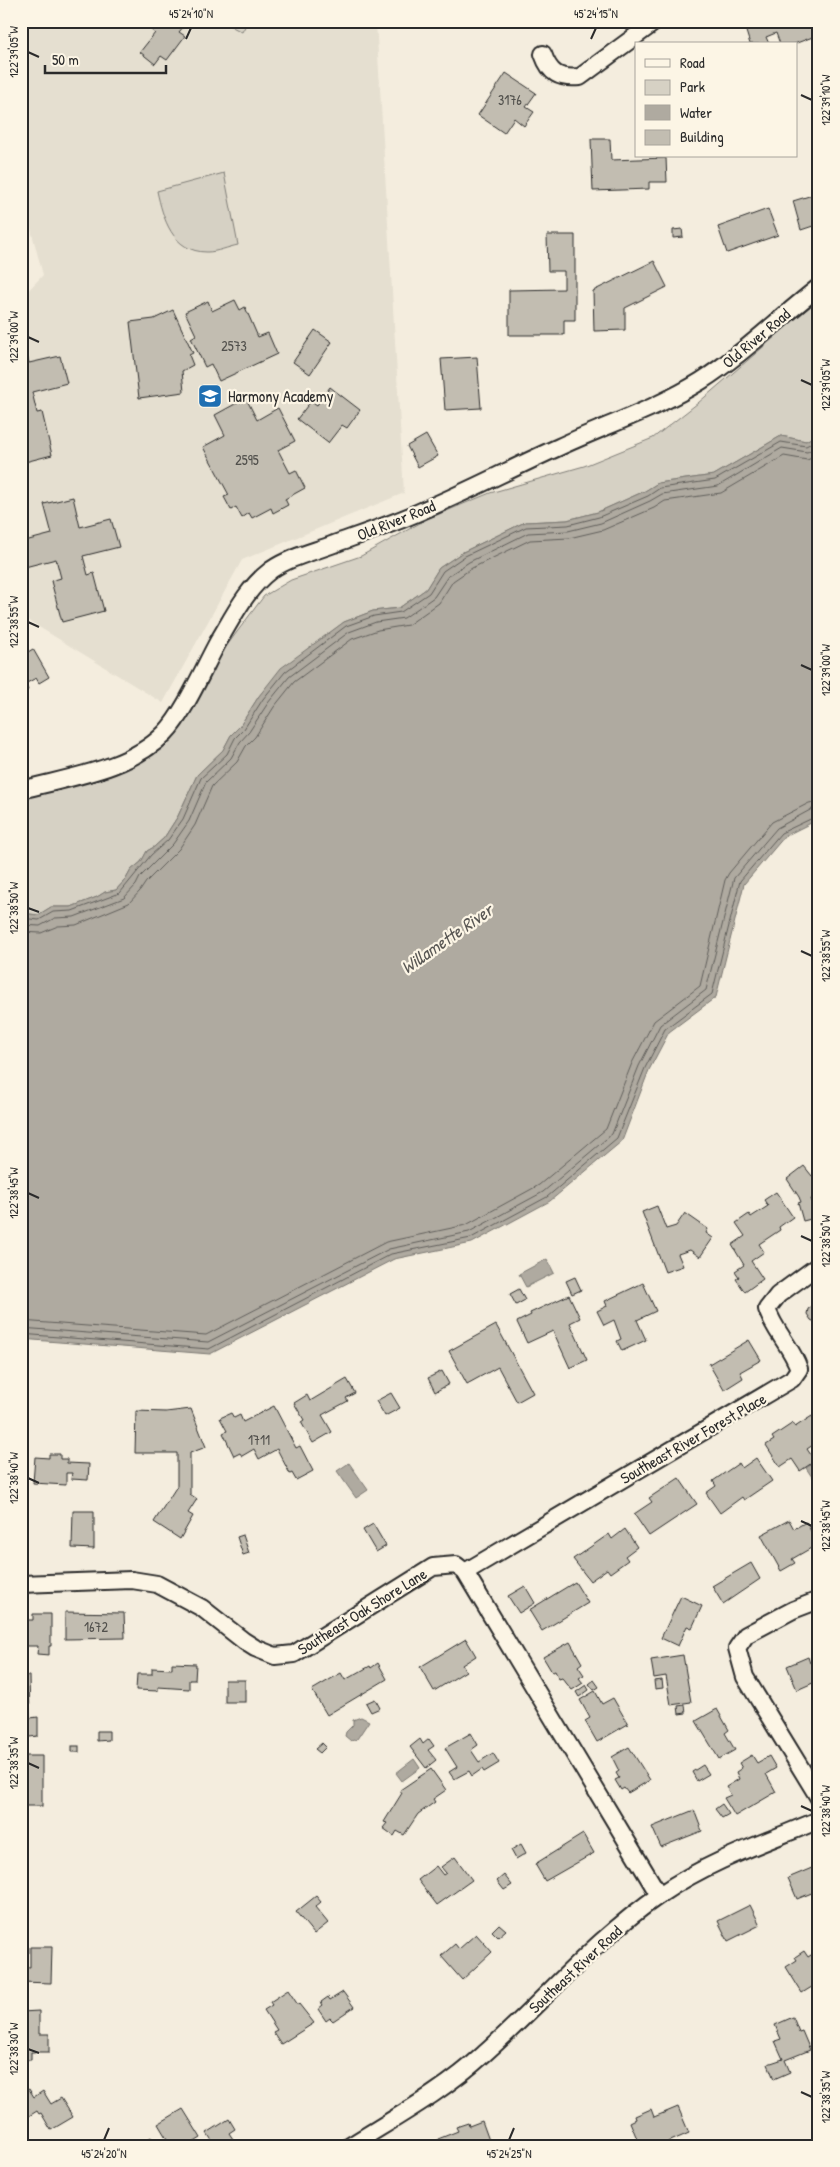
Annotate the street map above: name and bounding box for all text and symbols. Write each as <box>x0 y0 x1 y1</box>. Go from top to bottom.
text: 45°24'10"N <box>169 5 213 22</box>
text: 45°24'15"N <box>574 5 618 22</box>
text: 122°39'05"W <box>5 26 22 78</box>
scale bar <box>45 42 166 74</box>
legend <box>635 42 798 158</box>
text: 50 m <box>52 49 79 70</box>
text: Road <box>680 52 705 73</box>
text: 122°39'10"W <box>817 74 834 125</box>
text: Park <box>680 76 705 97</box>
house number: 3176 <box>498 90 522 109</box>
text: Water <box>680 102 712 123</box>
text: Building <box>680 126 724 147</box>
street label: Old River Road <box>717 303 795 373</box>
text: 122°39'00"W <box>5 310 22 363</box>
house number: 2573 <box>221 336 247 355</box>
text: 122°39'05"W <box>817 359 834 411</box>
school or university icon: Harmony Academy <box>197 383 223 409</box>
place label: Harmony Academy <box>228 385 334 407</box>
house number: 2595 <box>235 450 259 469</box>
street label: Old River Road <box>354 494 438 546</box>
text: 122°38'55"W <box>5 595 22 648</box>
text: 122°39'00"W <box>817 643 834 696</box>
text: 122°38'50"W <box>5 881 22 934</box>
water label: Willamette River <box>396 897 499 979</box>
text: 122°38'55"W <box>817 929 834 982</box>
text: 122°38'45"W <box>5 1167 22 1219</box>
text: 122°38'50"W <box>817 1214 834 1267</box>
street label: Southeast River Forest Place <box>616 1387 770 1489</box>
house number: 1711 <box>248 1430 270 1449</box>
text: 122°38'40"W <box>5 1451 22 1504</box>
text: 122°38'45"W <box>817 1500 834 1552</box>
street label: Southeast Oak Shore Lane <box>293 1562 431 1660</box>
house number: 1672 <box>84 1617 109 1636</box>
text: 122°38'35"W <box>5 1736 22 1789</box>
text: 122°38'40"W <box>817 1784 834 1837</box>
street label: Southeast River Road <box>524 1920 626 2018</box>
text: 122°38'30"W <box>5 2022 22 2075</box>
text: 122°38'35"W <box>817 2070 834 2123</box>
text: 45°24'20"N <box>81 2145 127 2162</box>
text: 45°24'25"N <box>486 2145 532 2162</box>

